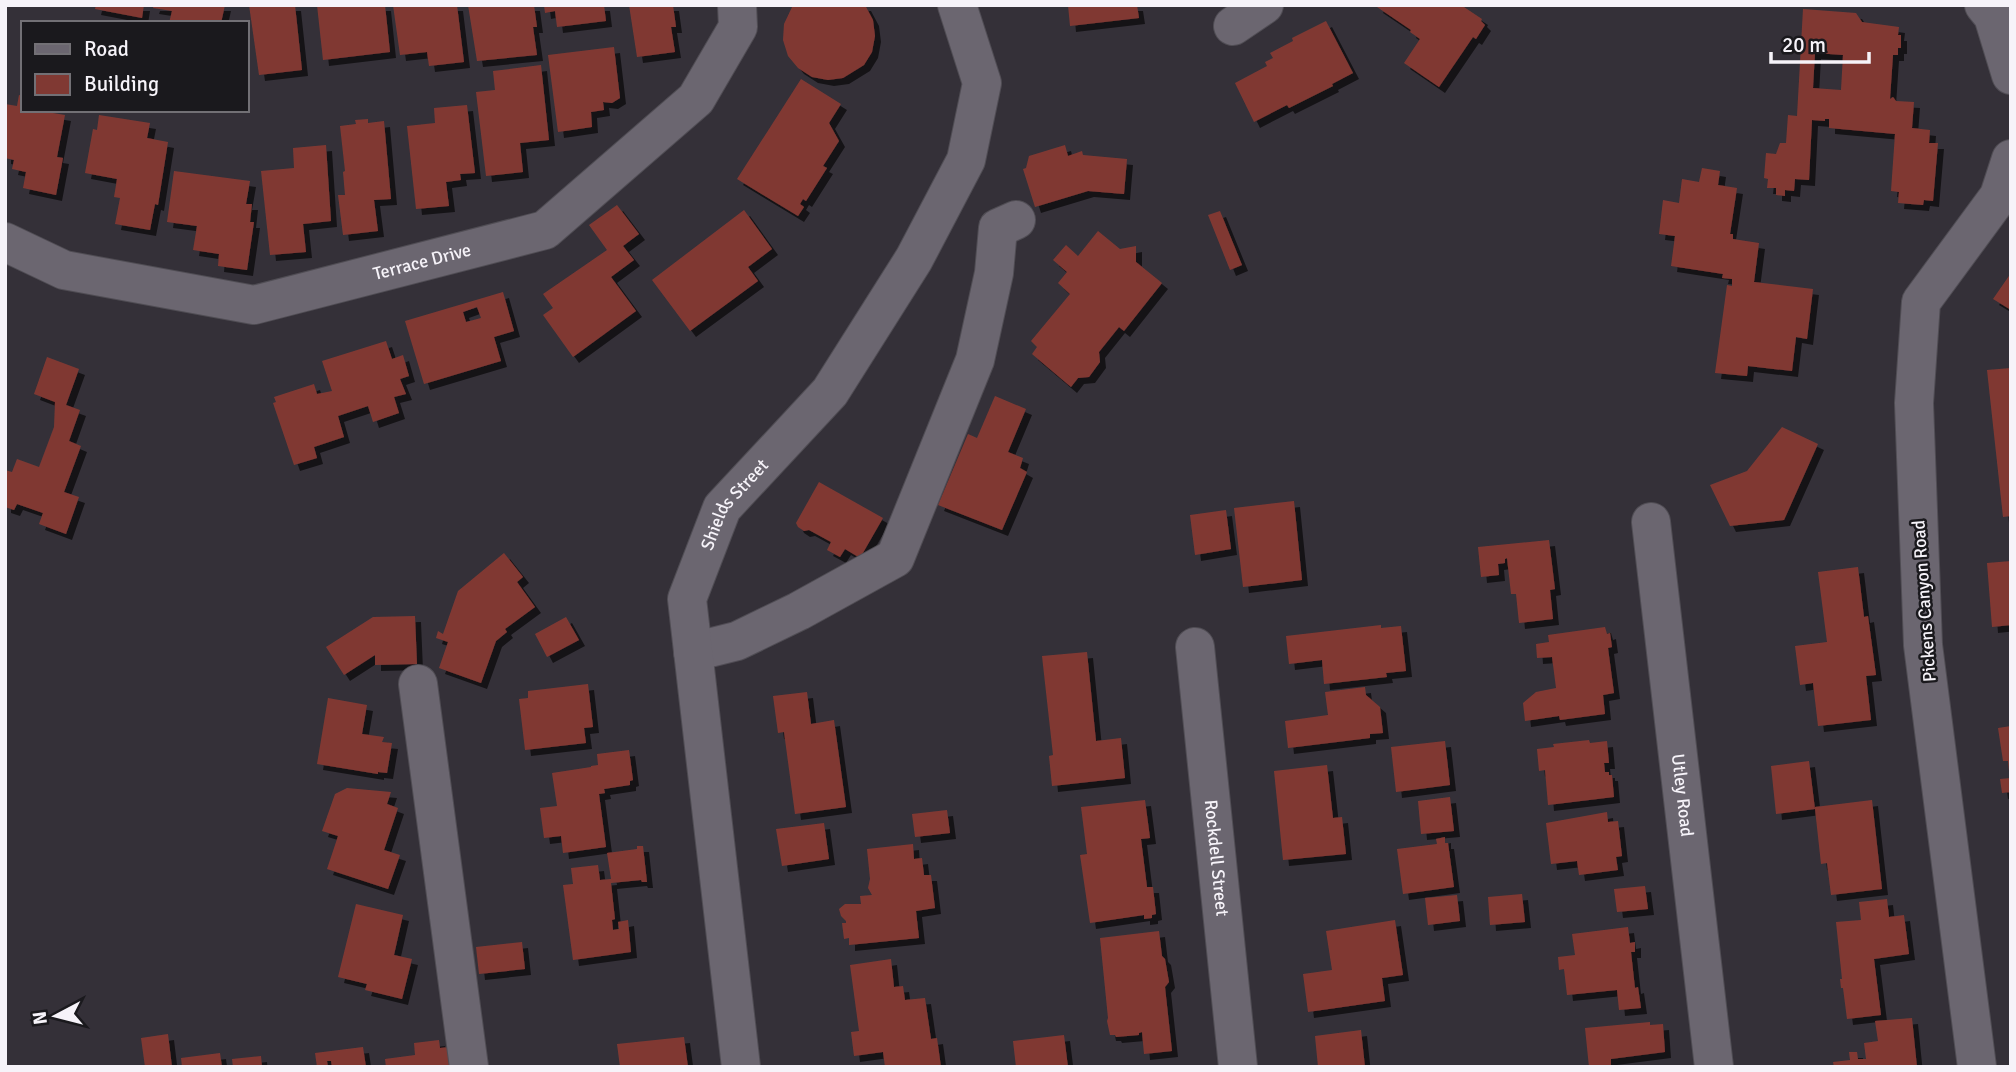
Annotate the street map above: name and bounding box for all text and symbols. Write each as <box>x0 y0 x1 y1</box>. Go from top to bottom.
legend <box>21 21 248 112</box>
scale bar <box>1771 21 1869 65</box>
text: 20 m <box>1782 32 1826 58</box>
text: Road <box>84 36 129 62</box>
text: Building <box>84 71 159 97</box>
street label: Terrace Drive <box>371 239 473 285</box>
street label: Shields Street <box>696 454 773 553</box>
street label: Pickens Canyon Road <box>1907 519 1941 683</box>
street label: Utley Road <box>1667 753 1698 838</box>
street label: Rockdell Street <box>1200 799 1234 917</box>
north arrow <box>21 981 91 1051</box>
text: N <box>27 1010 53 1026</box>

